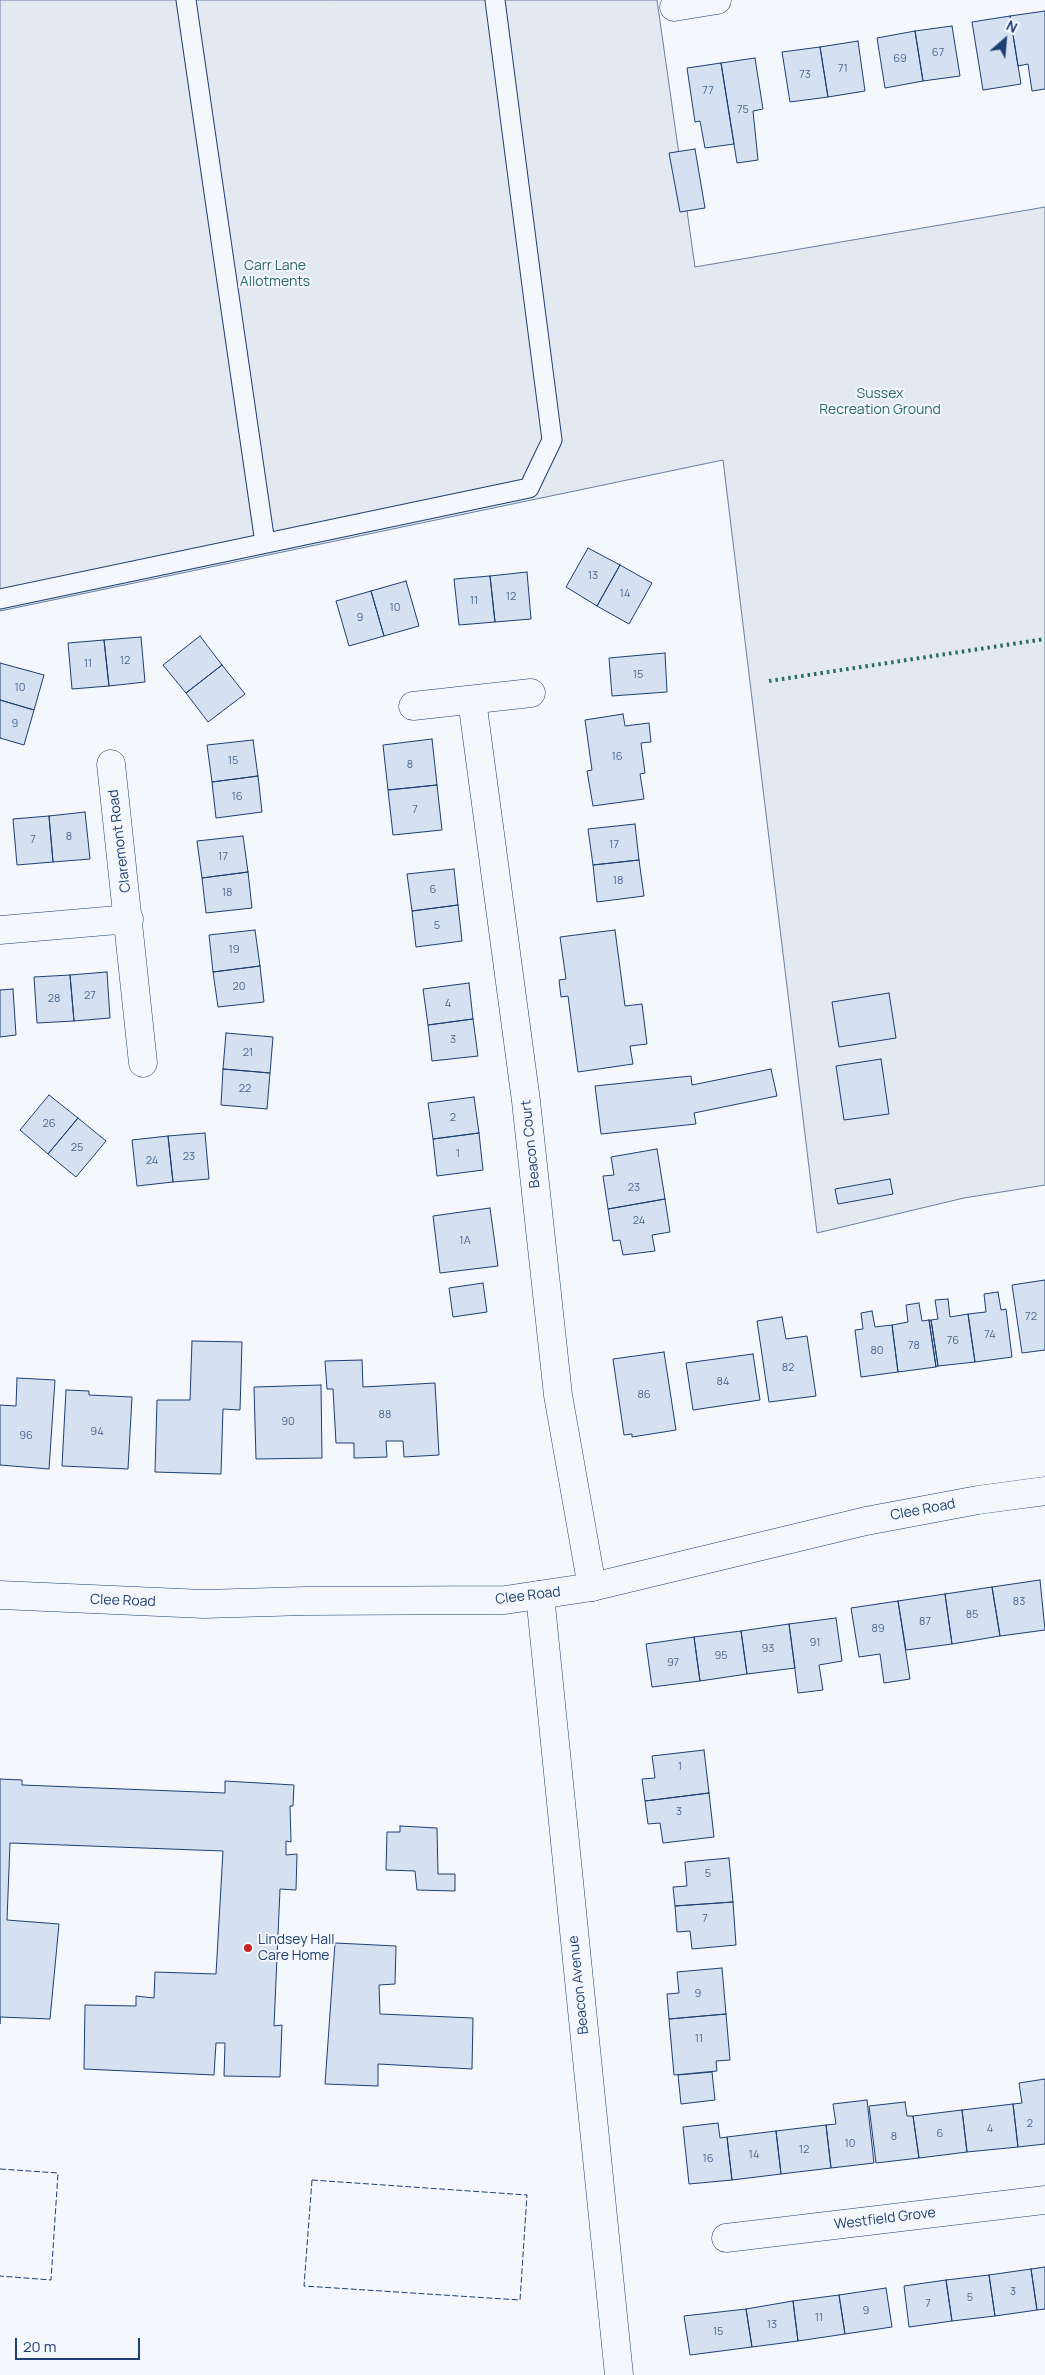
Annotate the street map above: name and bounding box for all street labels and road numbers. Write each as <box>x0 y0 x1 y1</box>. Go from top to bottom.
street label: Claremont Road <box>105 788 135 894</box>
street label: Beacon Court <box>518 1099 544 1189</box>
street label: Clee Road <box>889 1495 957 1525</box>
street label: Clee Road <box>494 1584 562 1608</box>
street label: Clee Road <box>90 1591 156 1611</box>
street label: Beacon Avenue <box>565 1935 593 2035</box>
street label: Westfield Grove <box>833 2204 937 2234</box>

